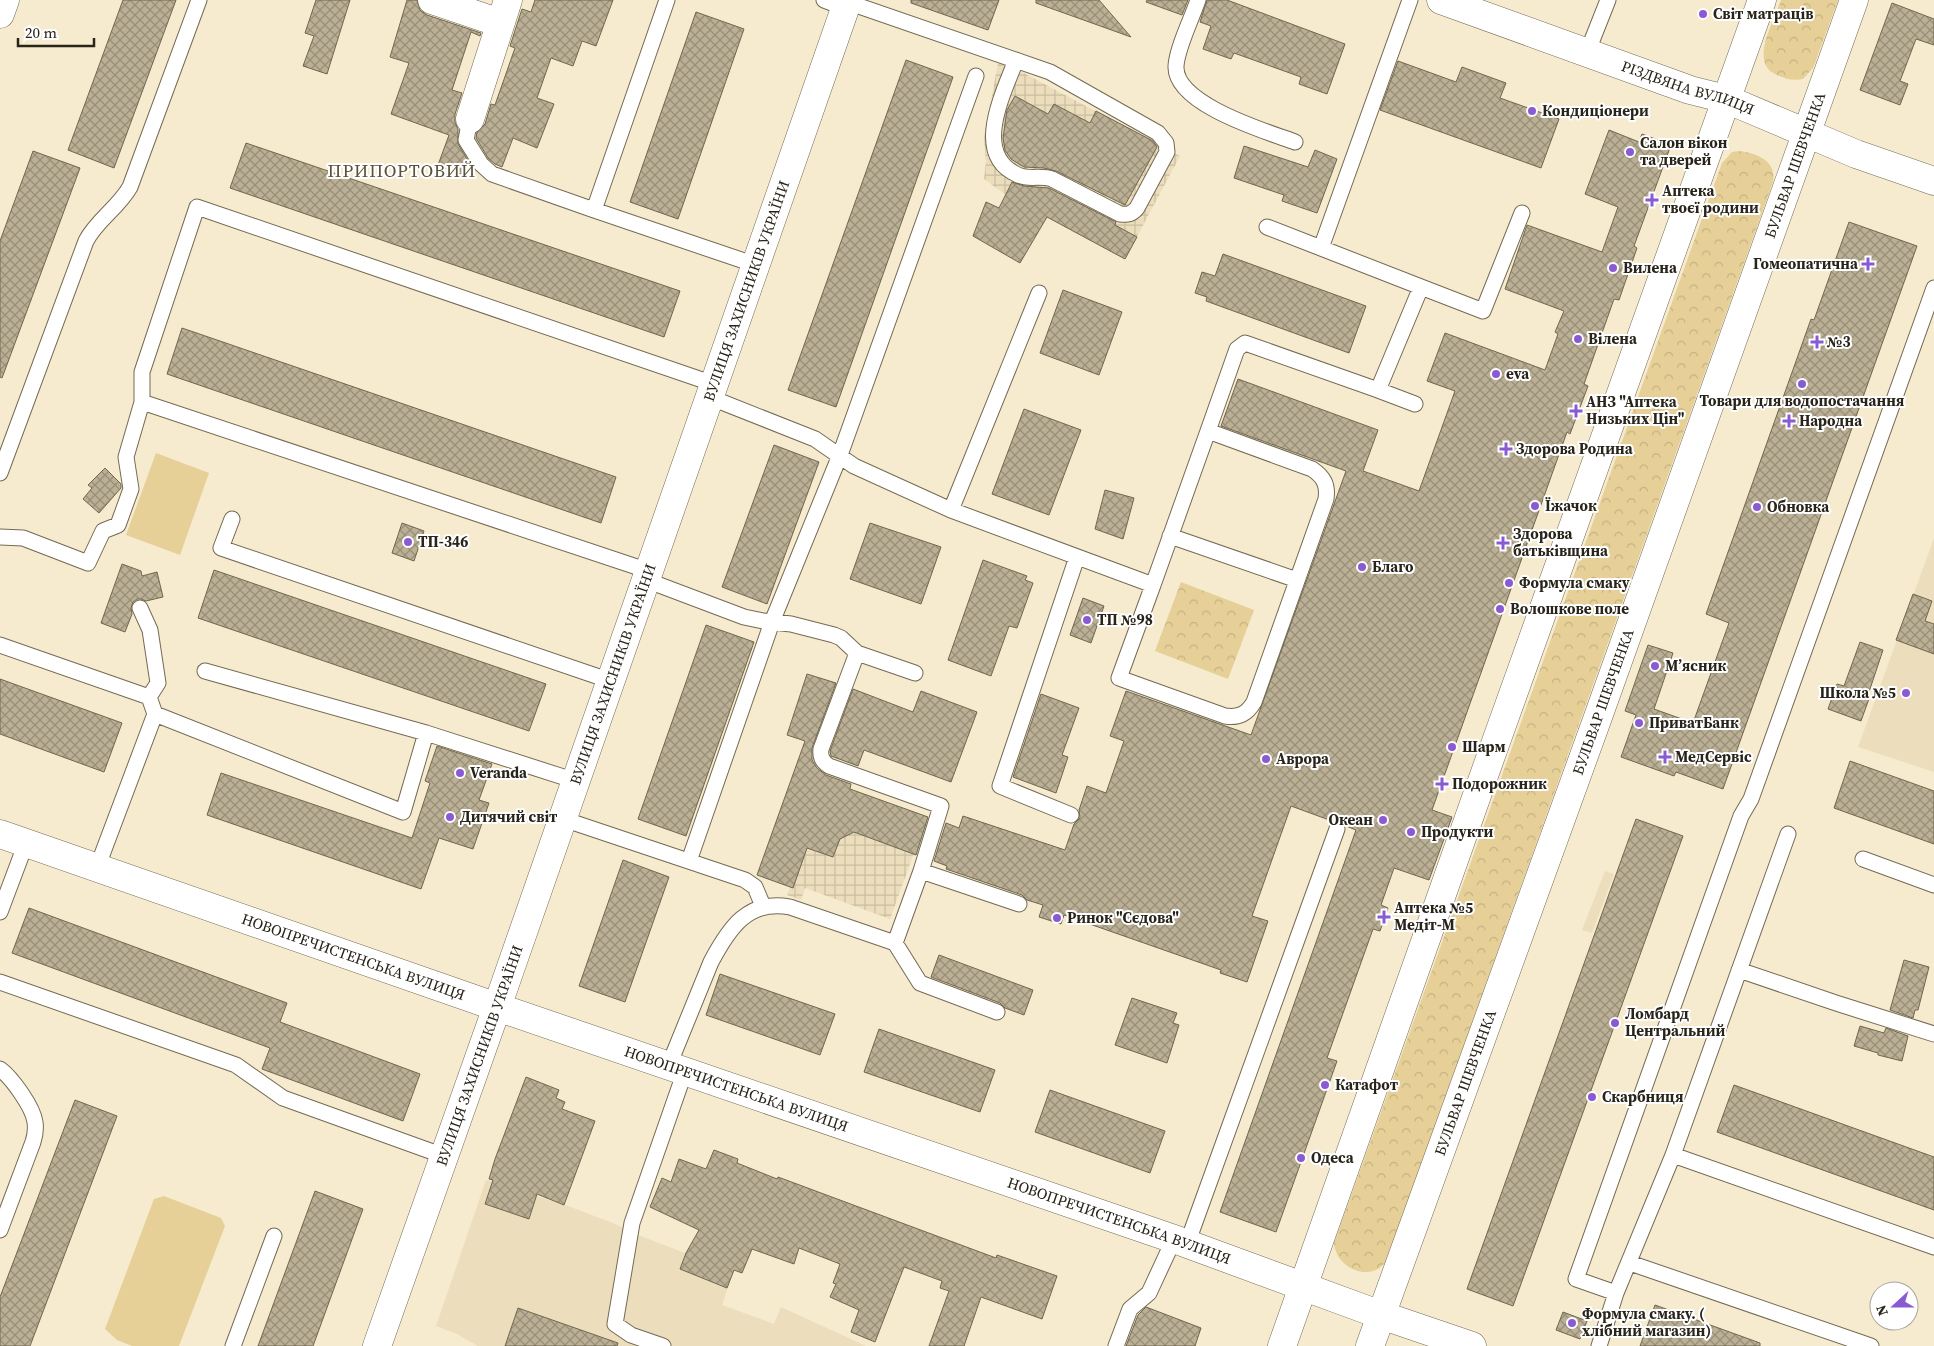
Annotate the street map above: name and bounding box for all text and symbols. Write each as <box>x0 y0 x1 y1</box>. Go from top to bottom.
place label: Світ матраців <box>1713 3 1813 24</box>
marker: Світ матраців <box>1697 8 1709 20</box>
scale bar <box>18 15 94 47</box>
text: 20 m <box>25 22 57 43</box>
street label: РІЗДВЯНА ВУЛИЦЯ <box>1619 55 1758 120</box>
street label: БУЛЬВАР ШЕВЧЕНКА <box>1759 89 1830 241</box>
place label: Кондиціонери <box>1542 100 1649 121</box>
marker: Кондиціонери <box>1526 105 1538 117</box>
place label: Салон вікон та дверей <box>1640 132 1728 170</box>
marker: Салон вікон та дверей <box>1624 146 1636 158</box>
district label: ПРИПОРТОВИЙ <box>328 158 476 183</box>
street label: ВУЛИЦЯ ЗАХИСНИКІВ УКРАЇНИ <box>698 177 794 404</box>
place label: Аптека твоєї родини <box>1662 180 1759 218</box>
marker: Аптека твоєї родини <box>1646 194 1658 206</box>
place label: Гомеопатична <box>1753 253 1859 274</box>
place label: Вилена <box>1623 257 1678 278</box>
marker: Гомеопатична <box>1862 258 1874 270</box>
marker: Вилена <box>1607 262 1619 274</box>
place label: Вілена <box>1588 328 1638 349</box>
place label: №3 <box>1826 331 1851 352</box>
marker: Вілена <box>1572 333 1584 345</box>
marker: №3 <box>1811 336 1823 348</box>
place label: eva <box>1506 363 1530 384</box>
marker: eva <box>1490 368 1502 380</box>
marker: Товари для водопостачання <box>1796 378 1808 390</box>
place label: Товари для водопостачання <box>1700 390 1905 411</box>
place label: АНЗ "Аптека Низьких Цiн" <box>1586 391 1685 429</box>
marker: АНЗ "Аптека Низьких Цiн" <box>1570 405 1582 417</box>
place label: Народна <box>1799 410 1863 431</box>
marker: Народна <box>1783 415 1795 427</box>
place label: Здорова Родина <box>1516 438 1634 459</box>
marker: Здорова Родина <box>1500 443 1512 455</box>
place label: Їжачок <box>1545 495 1597 516</box>
place label: Обновка <box>1767 496 1830 517</box>
marker: Їжачок <box>1529 500 1541 512</box>
marker: Обновка <box>1751 501 1763 513</box>
place label: Здорова батьківщина <box>1513 523 1609 561</box>
place label: ТП-346 <box>418 531 468 552</box>
marker: ТП-346 <box>402 536 414 548</box>
marker: Здорова батьківщина <box>1497 537 1509 549</box>
place label: Благо <box>1372 556 1414 577</box>
street label: ВУЛИЦЯ ЗАХИСНИКІВ УКРАЇНИ <box>564 561 661 787</box>
marker: Благо <box>1356 561 1368 573</box>
place label: Формула смаку <box>1519 572 1630 593</box>
marker: Формула смаку <box>1503 577 1515 589</box>
place label: Волошкове поле <box>1510 598 1629 619</box>
marker: Волошкове поле <box>1494 603 1506 615</box>
place label: ТП №98 <box>1097 609 1153 630</box>
marker: ТП №98 <box>1081 614 1093 626</box>
street label: БУЛЬВАР ШЕВЧЕНКА <box>1567 626 1639 778</box>
place label: Мʼясник <box>1665 655 1727 676</box>
marker: Мʼясник <box>1649 660 1661 672</box>
place label: Школа №5 <box>1820 682 1896 703</box>
marker: Школа №5 <box>1900 687 1912 699</box>
place label: ПриватБанк <box>1649 712 1739 733</box>
marker: ПриватБанк <box>1633 717 1645 729</box>
place label: Шарм <box>1462 736 1506 757</box>
marker: Шарм <box>1446 741 1458 753</box>
place label: МедСервіс <box>1675 746 1752 767</box>
place label: Аврора <box>1276 748 1330 769</box>
marker: МедСервіс <box>1659 751 1671 763</box>
marker: Аврора <box>1260 753 1272 765</box>
place label: Veranda <box>470 762 528 783</box>
marker: Veranda <box>454 767 466 779</box>
place label: Подорожник <box>1452 773 1547 794</box>
marker: Подорожник <box>1436 778 1448 790</box>
place label: Дитячий світ <box>460 806 558 827</box>
place label: Океан <box>1329 809 1373 830</box>
marker: Дитячий світ <box>444 811 456 823</box>
marker: Океан <box>1377 814 1389 826</box>
place label: Продукти <box>1421 821 1494 842</box>
marker: Продукти <box>1405 826 1417 838</box>
place label: Аптека №5 Медіт-М <box>1394 897 1473 935</box>
place label: Ринок "Сєдова" <box>1067 907 1179 928</box>
street label: НОВОПРЕЧИСТЕНСЬКА ВУЛИЦЯ <box>239 908 468 1005</box>
marker: Аптека №5 Медіт-М <box>1378 911 1390 923</box>
marker: Ринок "Сєдова" <box>1051 912 1063 924</box>
street label: ВУЛИЦЯ ЗАХИСНИКІВ УКРАЇНИ <box>431 942 528 1169</box>
place label: Ломбард Центральний <box>1625 1003 1725 1041</box>
street label: БУЛЬВАР ШЕВЧЕНКА <box>1429 1007 1501 1158</box>
marker: Ломбард Центральний <box>1609 1017 1621 1029</box>
street label: НОВОПРЕЧИСТЕНСЬКА ВУЛИЦЯ <box>622 1040 851 1137</box>
place label: Катафот <box>1335 1074 1399 1095</box>
marker: Катафот <box>1319 1079 1331 1091</box>
place label: Скарбниця <box>1602 1086 1684 1107</box>
marker: Скарбниця <box>1586 1091 1598 1103</box>
place label: Одеса <box>1311 1147 1355 1168</box>
marker: Одеса <box>1295 1152 1307 1164</box>
street label: НОВОПРЕЧИСТЕНСЬКА ВУЛИЦЯ <box>1005 1172 1234 1269</box>
north arrow <box>1869 1281 1919 1331</box>
text: N <box>1871 1302 1893 1319</box>
place label: Формула смаку. ( хлібний магазин) <box>1582 1303 1711 1341</box>
marker: Формула смаку. ( хлібний магазин) <box>1566 1317 1578 1329</box>

